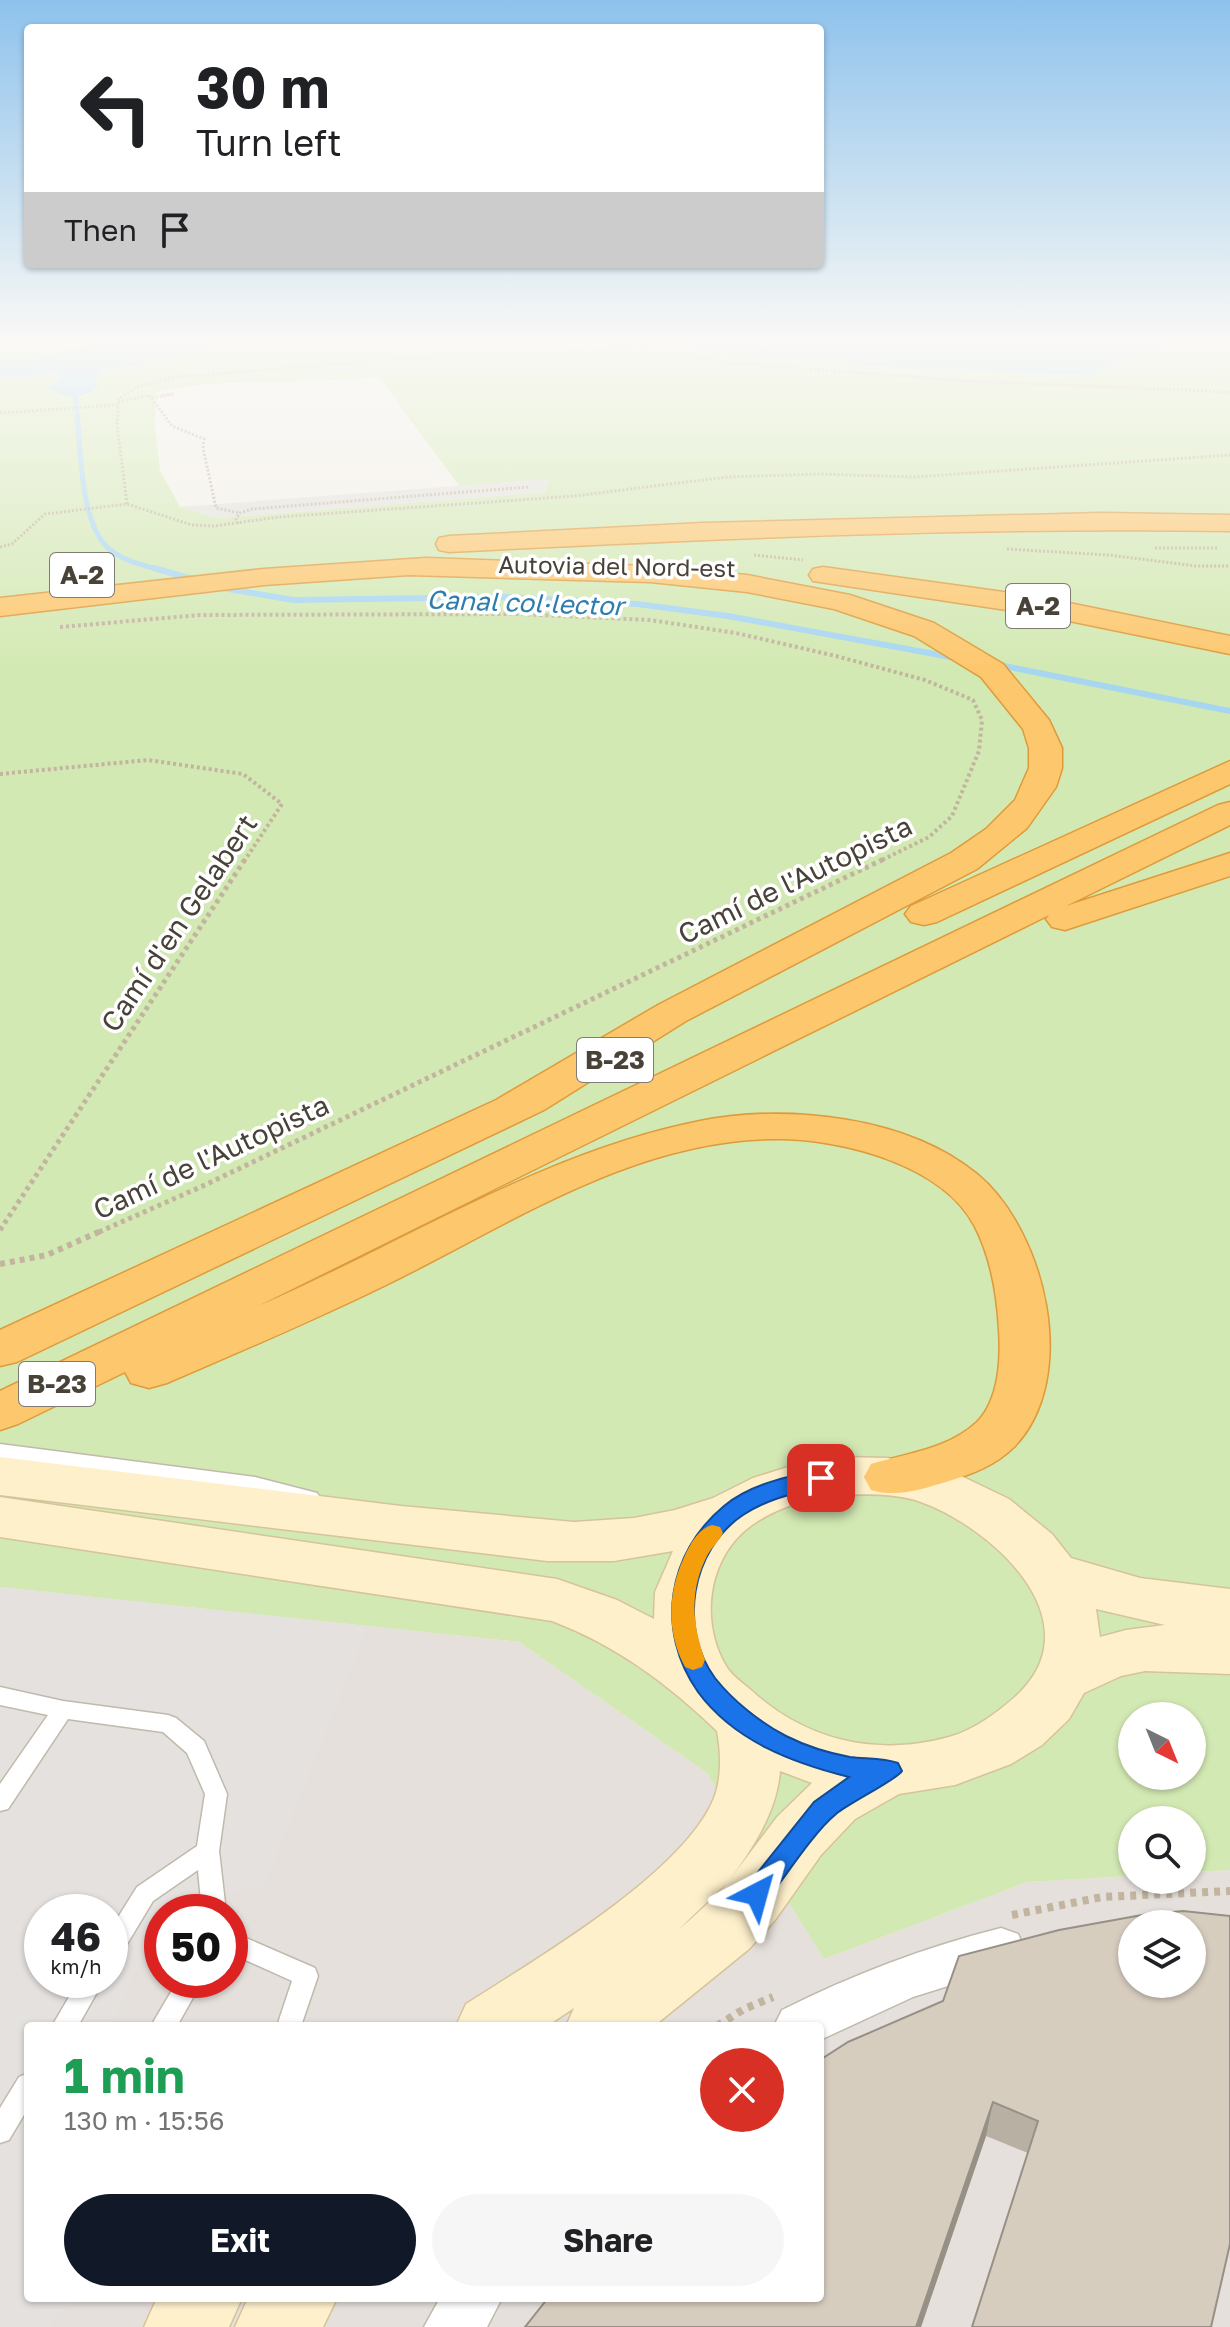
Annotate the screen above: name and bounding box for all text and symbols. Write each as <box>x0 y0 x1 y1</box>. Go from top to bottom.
text: 30 m <box>196 53 330 120</box>
icon: left <box>64 56 168 160</box>
text: Turn left <box>196 121 342 164</box>
icon: arrive <box>153 208 197 252</box>
text: Then <box>64 212 137 248</box>
street label: Autovia del Nord-est <box>498 549 736 582</box>
road number: A-2 <box>50 553 114 597</box>
water label: Canal col·lector <box>426 584 628 622</box>
road number: A-2 <box>1006 584 1070 628</box>
street label: Camí d'en Gelabert <box>94 808 263 1037</box>
street label: Camí de l'Autopista <box>672 809 917 951</box>
road number: B-23 <box>577 1038 653 1082</box>
street label: Camí de l'Autopista <box>88 1087 334 1226</box>
road number: B-23 <box>19 1362 95 1406</box>
pin <box>787 1444 855 1512</box>
icon: arrive <box>799 1456 843 1500</box>
north arrow <box>1118 1702 1206 1790</box>
map controls <box>1118 1702 1206 1998</box>
button: search <box>1118 1806 1206 1894</box>
position arrow <box>715 1852 799 1936</box>
speed limit sign: 50 <box>144 1894 248 1998</box>
button: layers <box>1118 1910 1206 1998</box>
text: 46 <box>51 1912 101 1960</box>
text: km/h <box>51 1954 101 1978</box>
text: 1 min <box>64 2046 185 2104</box>
button: close <box>700 2048 784 2132</box>
text: 130 m · 15:56 <box>64 2105 225 2136</box>
button: Exit <box>64 2194 416 2286</box>
button: Share <box>432 2194 784 2286</box>

